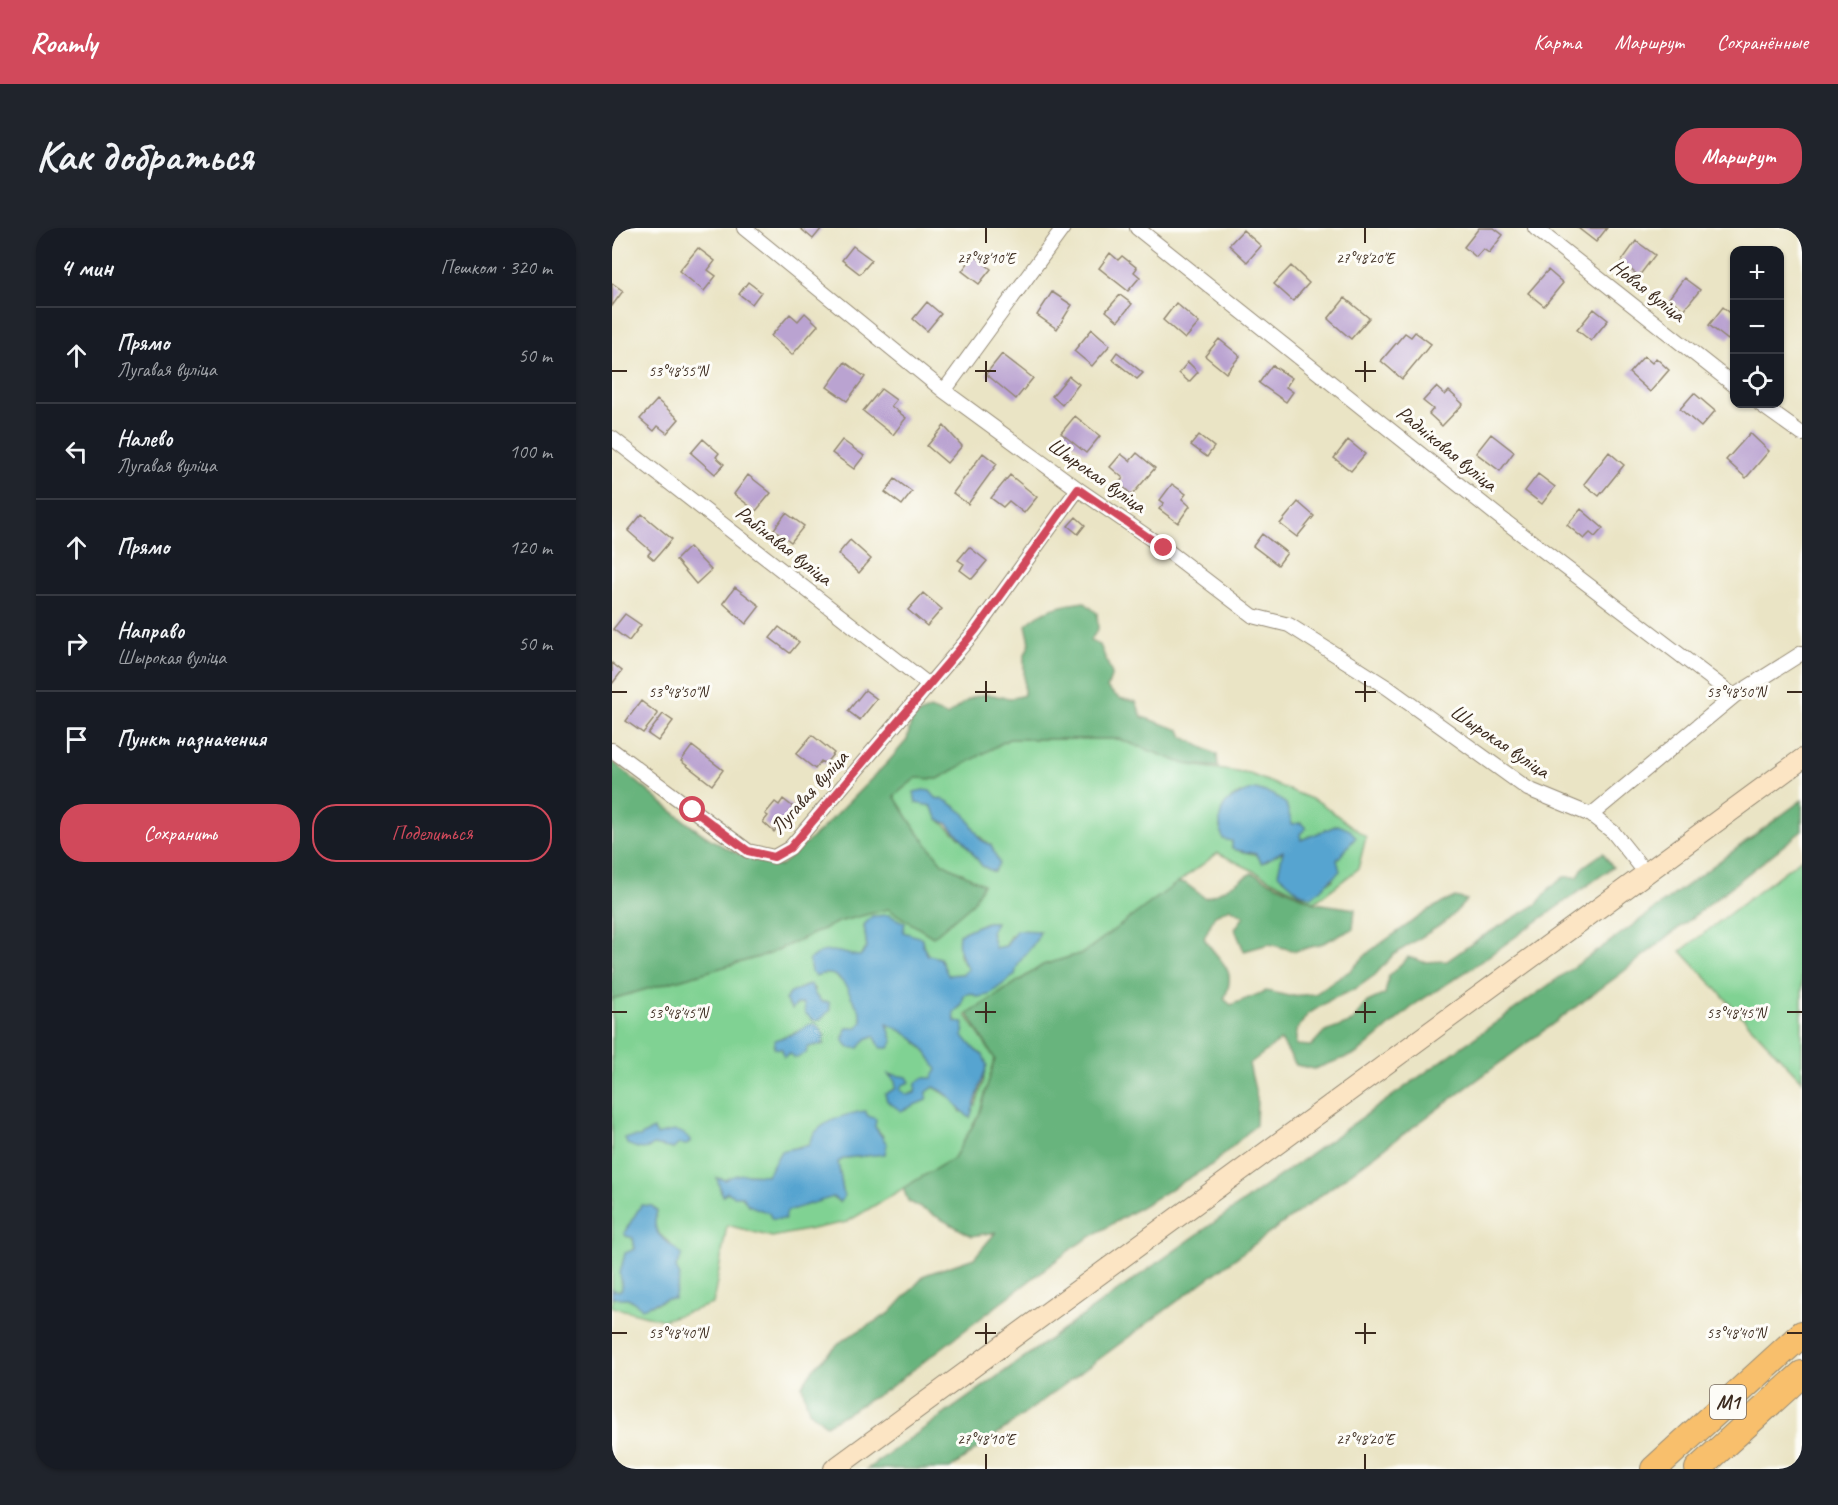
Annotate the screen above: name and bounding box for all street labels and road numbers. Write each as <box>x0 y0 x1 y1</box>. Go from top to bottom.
street label: Новая вуліца <box>1605 253 1692 328</box>
street label: Радніковая вуліца <box>1391 399 1504 498</box>
street label: Шырокая вуліца <box>1043 432 1153 519</box>
street label: Рабінавая вуліца <box>730 499 839 592</box>
street label: Шырокая вуліца <box>1445 698 1556 785</box>
street label: Лугавая вуліца <box>764 743 855 839</box>
road number: М1 <box>1710 1385 1746 1419</box>

